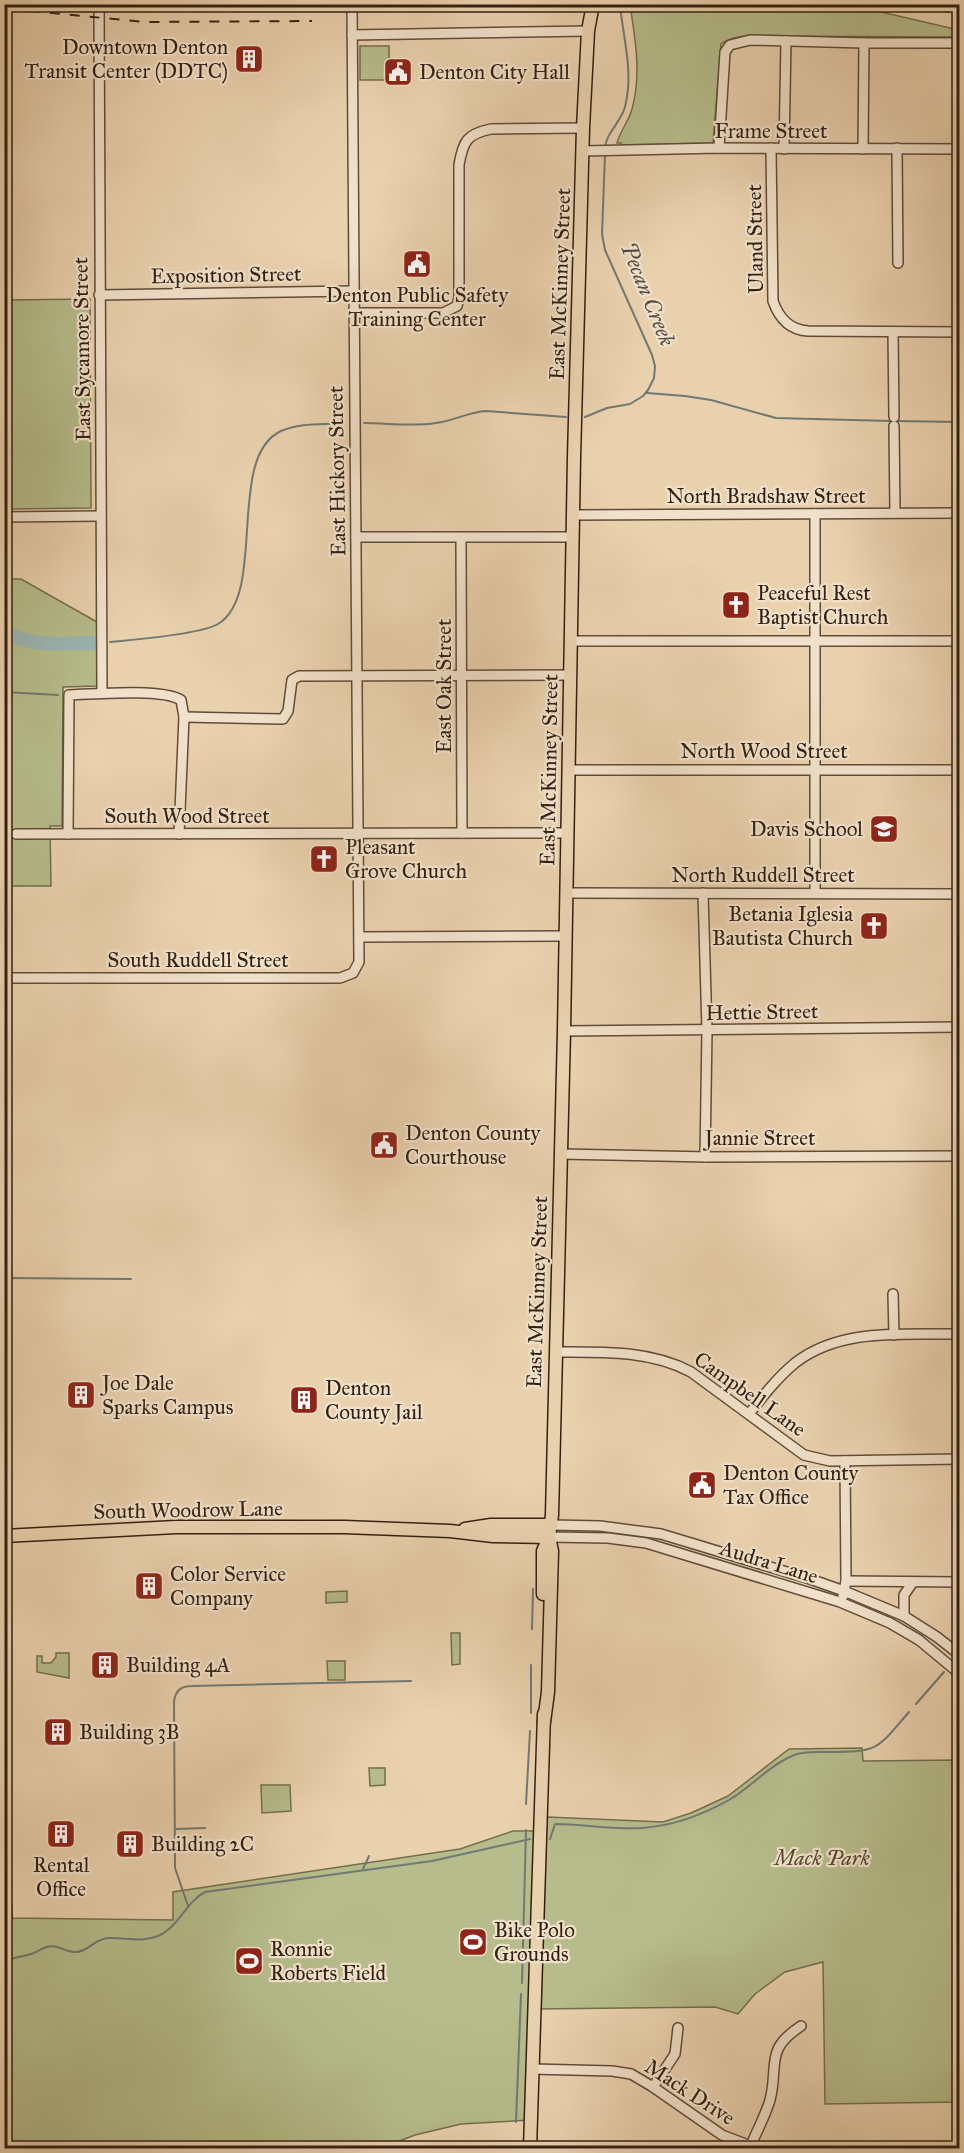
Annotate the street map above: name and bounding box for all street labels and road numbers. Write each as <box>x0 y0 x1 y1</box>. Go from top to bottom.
street label: Frame Street <box>715 118 828 144</box>
street label: Uland Street <box>741 183 769 294</box>
street label: East McKinney Street <box>544 187 576 381</box>
street label: East Sycamore Street <box>67 256 97 441</box>
street label: Exposition Street <box>150 261 302 289</box>
street label: East Hickory Street <box>323 385 351 557</box>
street label: North Bradshaw Street <box>666 483 866 509</box>
street label: East Oak Street <box>431 618 457 753</box>
street label: East McKinney Street <box>534 673 564 866</box>
street label: North Wood Street <box>680 738 848 764</box>
street label: South Wood Street <box>104 803 270 829</box>
street label: North Ruddell Street <box>671 862 855 888</box>
street label: South Ruddell Street <box>107 947 289 973</box>
street label: Hettie Street <box>705 998 819 1026</box>
street label: Jannie Street <box>703 1125 816 1151</box>
street label: East McKinney Street <box>521 1195 553 1389</box>
street label: Campbell Lane <box>689 1346 811 1442</box>
street label: South Woodrow Lane <box>93 1495 283 1525</box>
street label: Audra Lane <box>716 1534 822 1589</box>
street label: Mack Drive <box>640 2053 740 2131</box>

